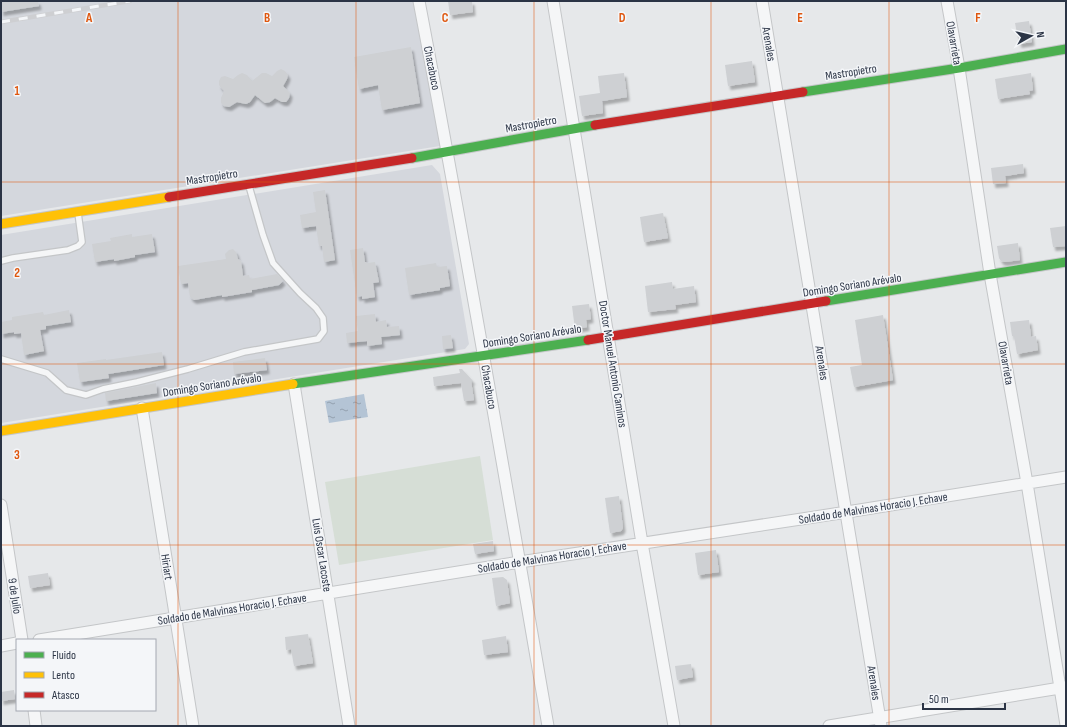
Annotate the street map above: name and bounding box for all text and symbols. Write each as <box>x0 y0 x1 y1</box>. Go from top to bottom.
text: A <box>85 10 93 26</box>
text: B <box>264 10 270 26</box>
text: C <box>442 10 449 26</box>
text: D <box>619 10 626 26</box>
text: E <box>797 10 803 26</box>
text: F <box>975 10 981 26</box>
north arrow <box>1011 16 1051 56</box>
street label: Olavarrieta <box>942 20 965 66</box>
street label: Arenales <box>758 25 779 62</box>
text: N <box>1034 31 1047 39</box>
street label: Chacabuco <box>420 45 443 91</box>
street label: Mastropietro <box>824 61 878 84</box>
text: 1 <box>14 83 20 99</box>
street label: Mastropietro <box>504 113 558 136</box>
street label: Mastropietro <box>185 166 239 189</box>
text: 2 <box>14 265 20 281</box>
street label: Domingo Soriano Arévalo <box>802 270 902 301</box>
street label: Doctor Manuel Antonio Caminos <box>595 300 630 429</box>
street label: Domingo Soriano Arévalo <box>482 321 582 352</box>
street label: Olavarrieta <box>994 340 1017 386</box>
street label: Arenales <box>811 344 832 381</box>
street label: Chacabuco <box>477 364 500 410</box>
street label: Domingo Soriano Arévalo <box>162 370 262 401</box>
text: 3 <box>14 447 20 463</box>
street label: Soldado de Malvinas Horacio J. Echave <box>798 489 949 528</box>
street label: Luis Oscar Lacoste <box>308 517 335 593</box>
street label: Soldado de Malvinas Horacio J. Echave <box>477 538 628 577</box>
street label: Hiriart <box>157 553 176 581</box>
street label: 9 de Julio <box>4 577 25 615</box>
street label: Soldado de Malvinas Horacio J. Echave <box>157 590 308 629</box>
legend <box>16 639 156 711</box>
text: Fluido <box>52 648 76 663</box>
street label: Arenales <box>863 664 884 701</box>
text: Lento <box>52 668 75 683</box>
scale bar <box>923 685 1005 711</box>
text: Atasco <box>51 688 79 703</box>
text: 50 m <box>929 692 949 707</box>

